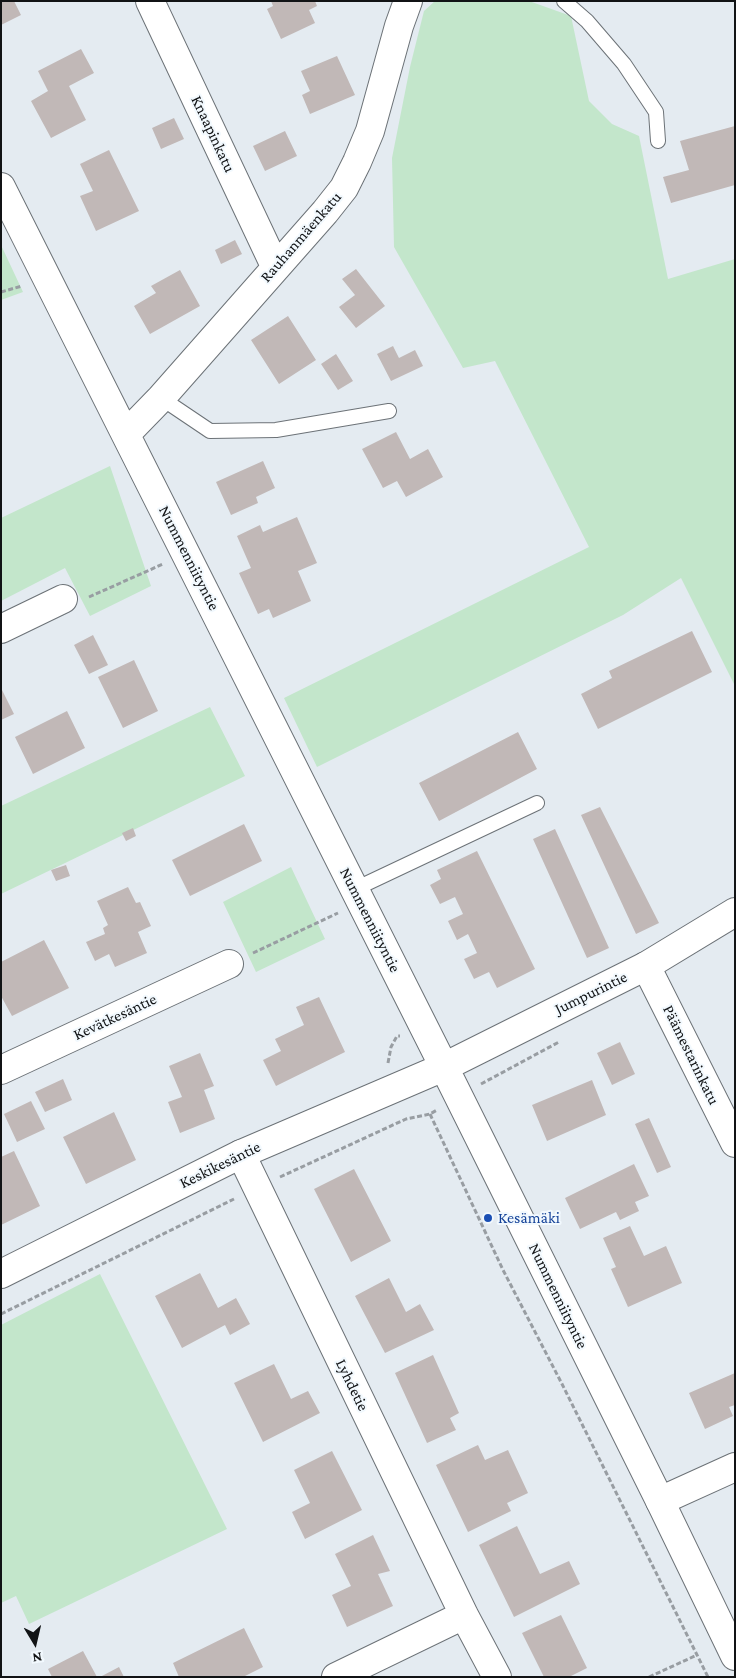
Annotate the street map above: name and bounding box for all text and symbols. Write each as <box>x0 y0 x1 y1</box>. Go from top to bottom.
street label: Knaapinkatu <box>187 93 239 175</box>
street label: Rauhanmäenkatu <box>256 188 346 286</box>
street label: Nummenniityntie <box>154 502 224 614</box>
street label: Nummenniityntie <box>335 864 405 976</box>
street label: Jumpurintie <box>552 967 630 1019</box>
street label: Kevätkesäntie <box>70 989 160 1045</box>
street label: Päämestarinkatu <box>659 1002 723 1108</box>
street label: Keskikesäntie <box>176 1137 264 1193</box>
place label: Kesämäki <box>498 1208 560 1228</box>
marker: Kesämäki <box>482 1212 494 1224</box>
street label: Nummenniityntie <box>524 1240 592 1352</box>
street label: Lyhdetie <box>331 1356 373 1414</box>
north arrow <box>10 1618 60 1668</box>
text: N <box>31 1649 43 1666</box>

